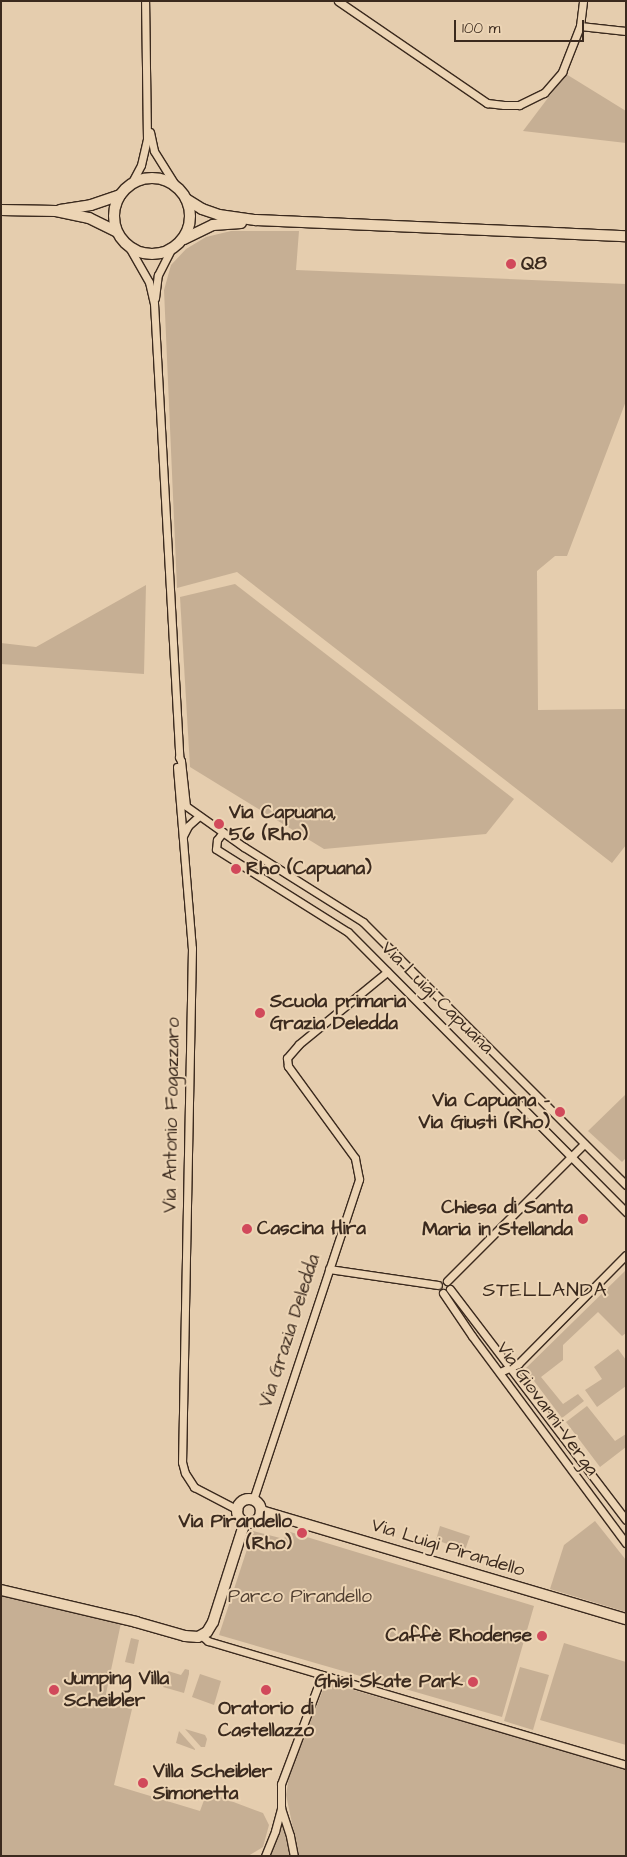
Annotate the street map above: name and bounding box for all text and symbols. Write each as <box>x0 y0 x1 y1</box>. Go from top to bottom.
scale bar <box>457 10 587 42</box>
text: 100 m <box>462 18 501 39</box>
place label: Q8 <box>521 253 547 275</box>
marker: Q8 <box>505 258 517 270</box>
place label: Via Capuana, 56 (Rho) <box>229 802 337 846</box>
marker: Via Capuana, 56 (Rho) <box>213 818 225 830</box>
place label: Rho (Capuana) <box>246 858 372 880</box>
marker: Rho (Capuana) <box>230 863 242 875</box>
street label: Via Luigi Capuana <box>376 937 498 1059</box>
place label: Scuola primaria Grazia Deledda <box>270 991 406 1035</box>
marker: Scuola primaria Grazia Deledda <box>254 1007 266 1019</box>
street label: Via Antonio Fogazzaro <box>159 1017 185 1213</box>
place label: Via Capuana - Via Giusti (Rho) <box>419 1090 550 1134</box>
marker: Via Capuana - Via Giusti (Rho) <box>554 1106 566 1118</box>
place label: Chiesa di Santa Maria in Stellanda <box>422 1197 573 1241</box>
marker: Chiesa di Santa Maria in Stellanda <box>577 1213 589 1225</box>
place label: Cascina Hira <box>257 1218 366 1240</box>
marker: Cascina Hira <box>241 1223 253 1235</box>
street label: Via Grazia Deledda <box>254 1251 326 1411</box>
district label: STELLANDA <box>481 1278 609 1302</box>
street label: Via Giovanni Verga <box>491 1338 603 1480</box>
place label: Via Pirandello (Rho) <box>179 1511 292 1555</box>
street label: Via Luigi Pirandello <box>368 1514 528 1582</box>
marker: Via Pirandello (Rho) <box>296 1527 308 1539</box>
park label: Parco Pirandello <box>228 1586 372 1608</box>
place label: Caffè Rhodense <box>385 1625 532 1647</box>
marker: Caffè Rhodense <box>536 1630 548 1642</box>
place label: Jumping Villa Scheibler <box>64 1668 169 1712</box>
place label: Ghisi Skate Park <box>314 1671 463 1693</box>
marker: Ghisi Skate Park <box>467 1676 479 1688</box>
marker: Jumping Villa Scheibler <box>48 1684 60 1696</box>
marker: Oratorio di Castellazzo <box>260 1684 272 1696</box>
place label: Oratorio di Castellazzo <box>218 1698 314 1742</box>
place label: Villa Scheibler Simonetta <box>153 1761 272 1805</box>
marker: Villa Scheibler Simonetta <box>137 1777 149 1789</box>

